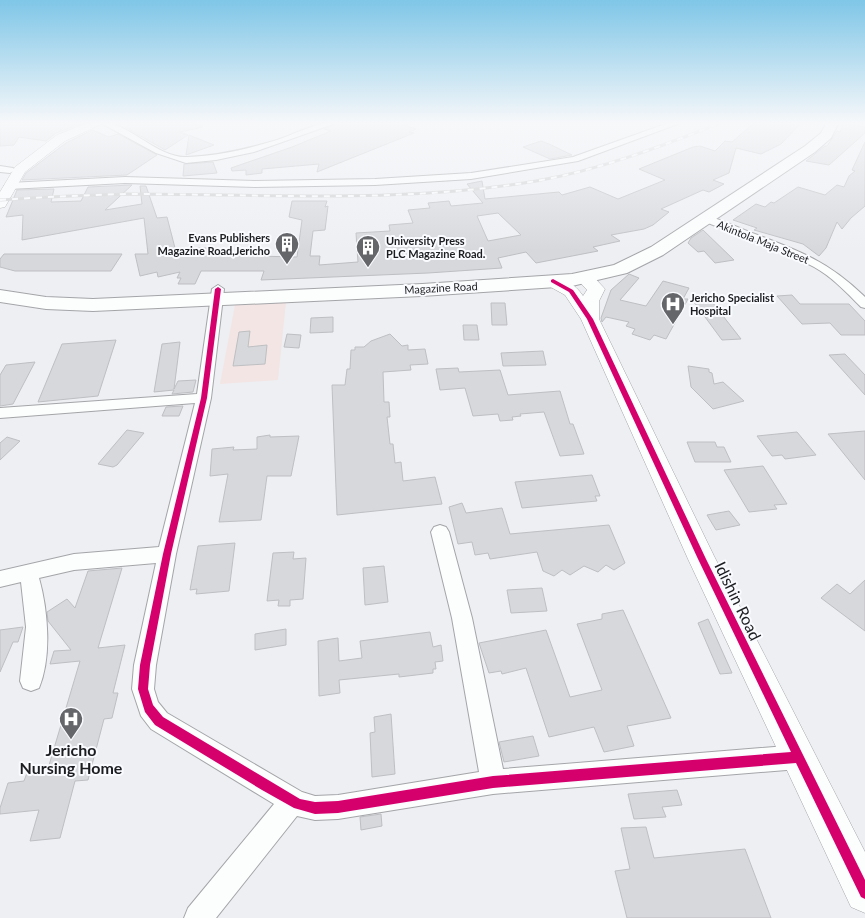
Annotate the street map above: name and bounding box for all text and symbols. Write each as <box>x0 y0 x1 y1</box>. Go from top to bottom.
street label: Akintola Maja Street <box>715 217 811 266</box>
place label: Evans Publishers Magazine Road,Jericho <box>158 231 270 257</box>
building icon: Evans Publishers Magazine Road,Jericho <box>274 231 300 265</box>
building icon: University Press PLC Magazine Road. <box>355 234 381 268</box>
place label: University Press PLC Magazine Road. <box>386 234 486 260</box>
street label: Magazine Road <box>404 279 478 296</box>
hospital icon: Jericho Specialist Hospital <box>660 291 686 325</box>
place label: Jericho Specialist Hospital <box>690 291 775 317</box>
street label: Idishin Road <box>711 558 766 643</box>
hospital icon: Jericho Nursing Home <box>58 706 84 740</box>
place label: Jericho Nursing Home <box>20 740 123 777</box>

